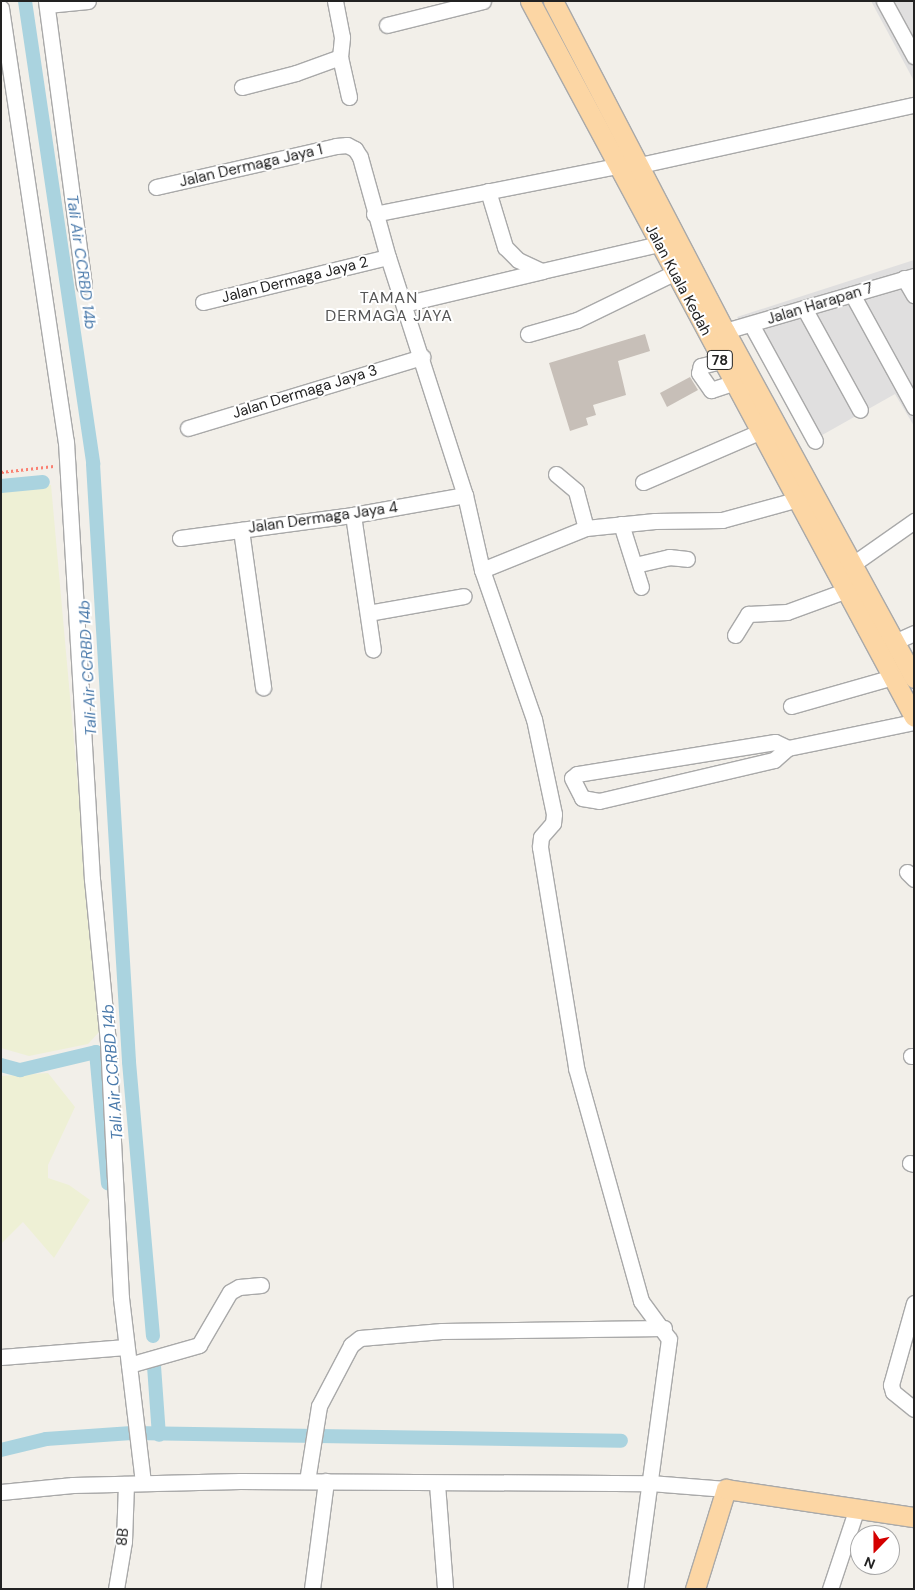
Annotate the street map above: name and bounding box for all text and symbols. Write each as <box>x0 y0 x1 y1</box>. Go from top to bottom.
street label: Jalan Dermaga Jaya 1 <box>178 141 324 191</box>
water label: Tali Air CCRBD 14b <box>62 193 100 331</box>
street label: Jalan Kuala Kedah <box>641 221 715 339</box>
street label: Jalan Dermaga Jaya 2 <box>220 253 370 307</box>
street label: Jalan Harapan 7 <box>765 279 875 329</box>
district label: TAMAN DERMAGA JAYA <box>324 288 454 326</box>
road number: 78 <box>706 348 734 372</box>
street label: Jalan Dermaga Jaya 3 <box>230 361 380 423</box>
street label: Jalan Dermaga Jaya 4 <box>247 499 399 537</box>
water label: Tali Air CCRBD 14b <box>75 600 101 736</box>
water label: Tali Air CCRBD 14b <box>99 1003 127 1141</box>
north arrow <box>850 1525 900 1575</box>
street label: 8B <box>113 1527 133 1547</box>
text: N <box>862 1553 878 1573</box>

